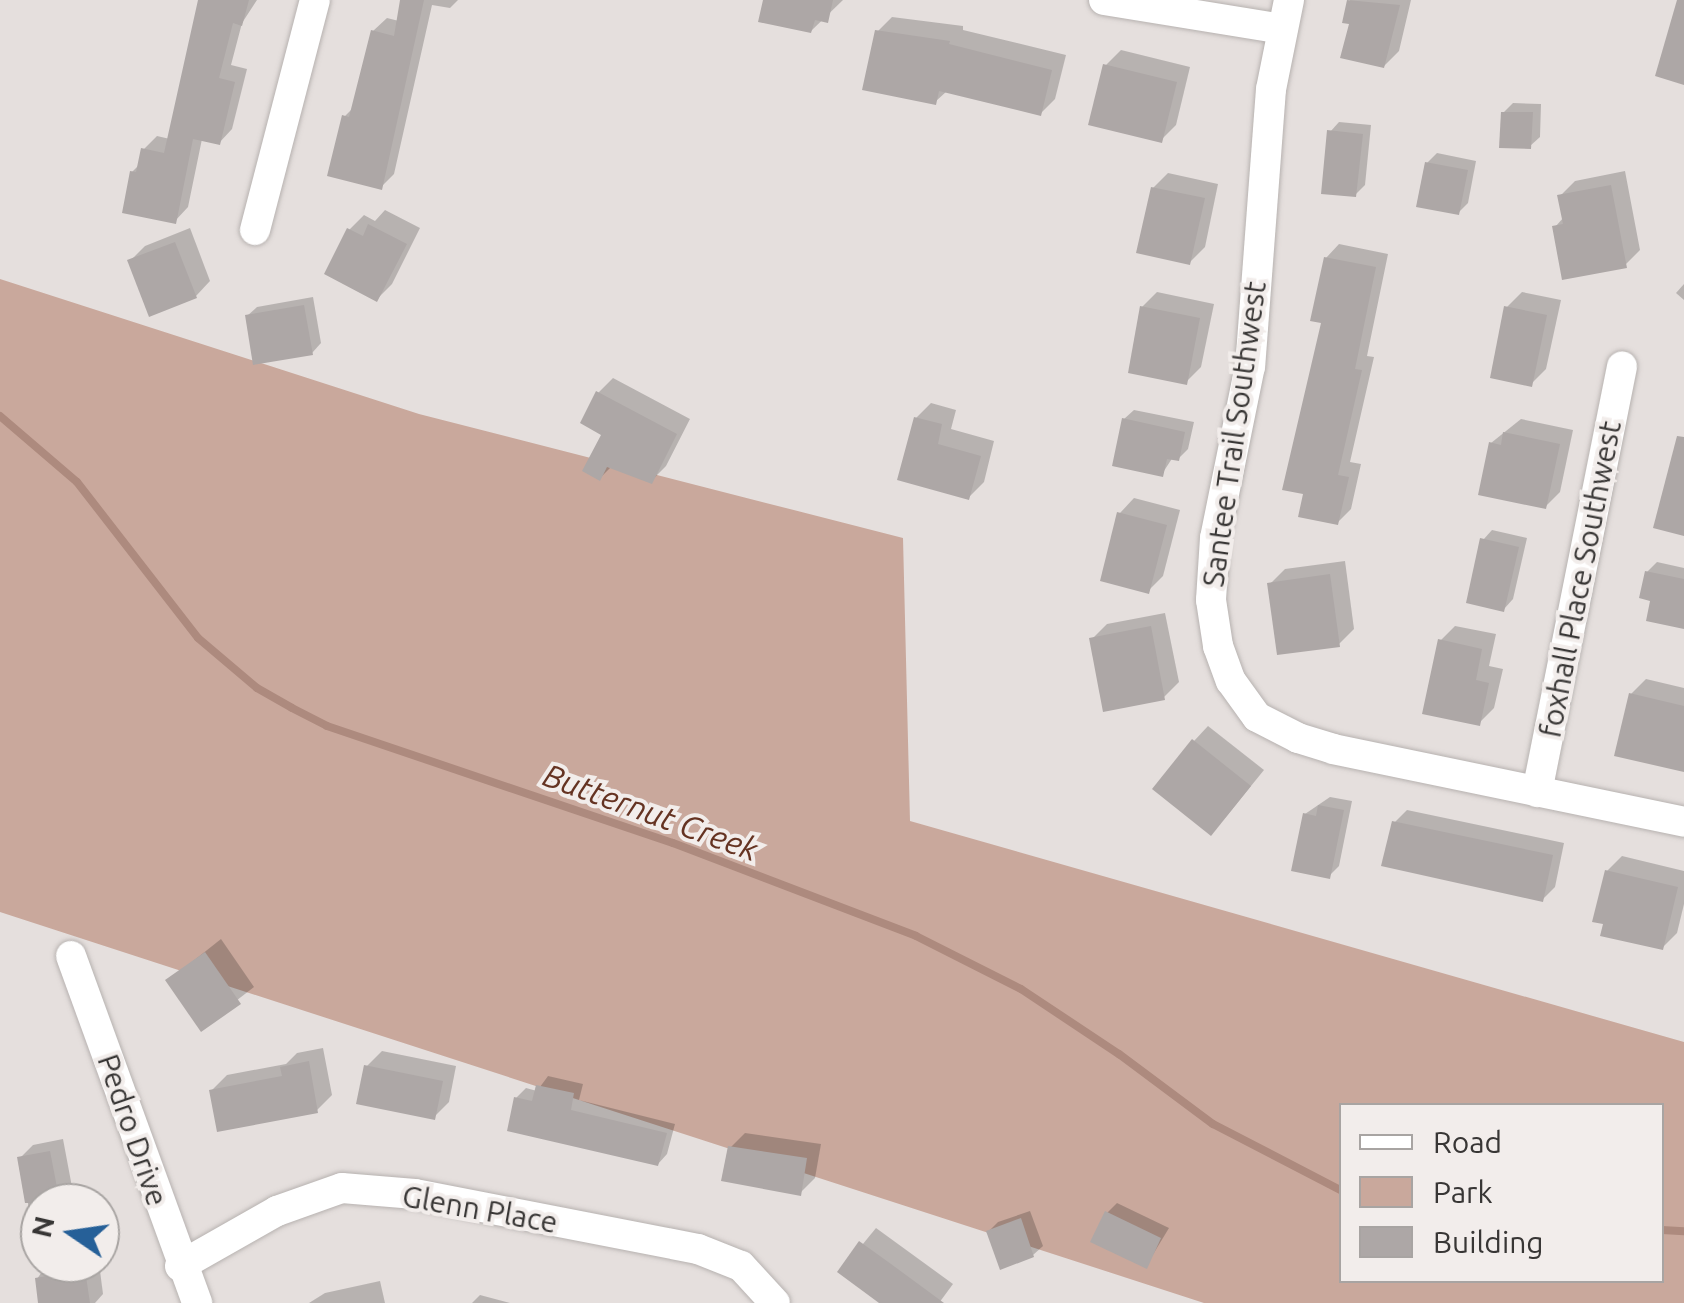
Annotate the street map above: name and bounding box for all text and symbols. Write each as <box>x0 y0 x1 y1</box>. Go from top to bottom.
street label: Santee Trail Southwest <box>1195 279 1273 589</box>
street label: foxhall Place Southwest <box>1532 418 1628 740</box>
water label: Butternut Creek <box>538 755 764 869</box>
street label: Pedro Drive <box>90 1049 176 1211</box>
legend <box>1339 1103 1664 1283</box>
text: Road <box>1433 1125 1502 1159</box>
text: Park <box>1433 1175 1493 1209</box>
street label: Glenn Place <box>399 1178 561 1240</box>
north arrow <box>20 1183 120 1283</box>
text: N <box>25 1213 60 1240</box>
text: Building <box>1433 1225 1544 1259</box>

